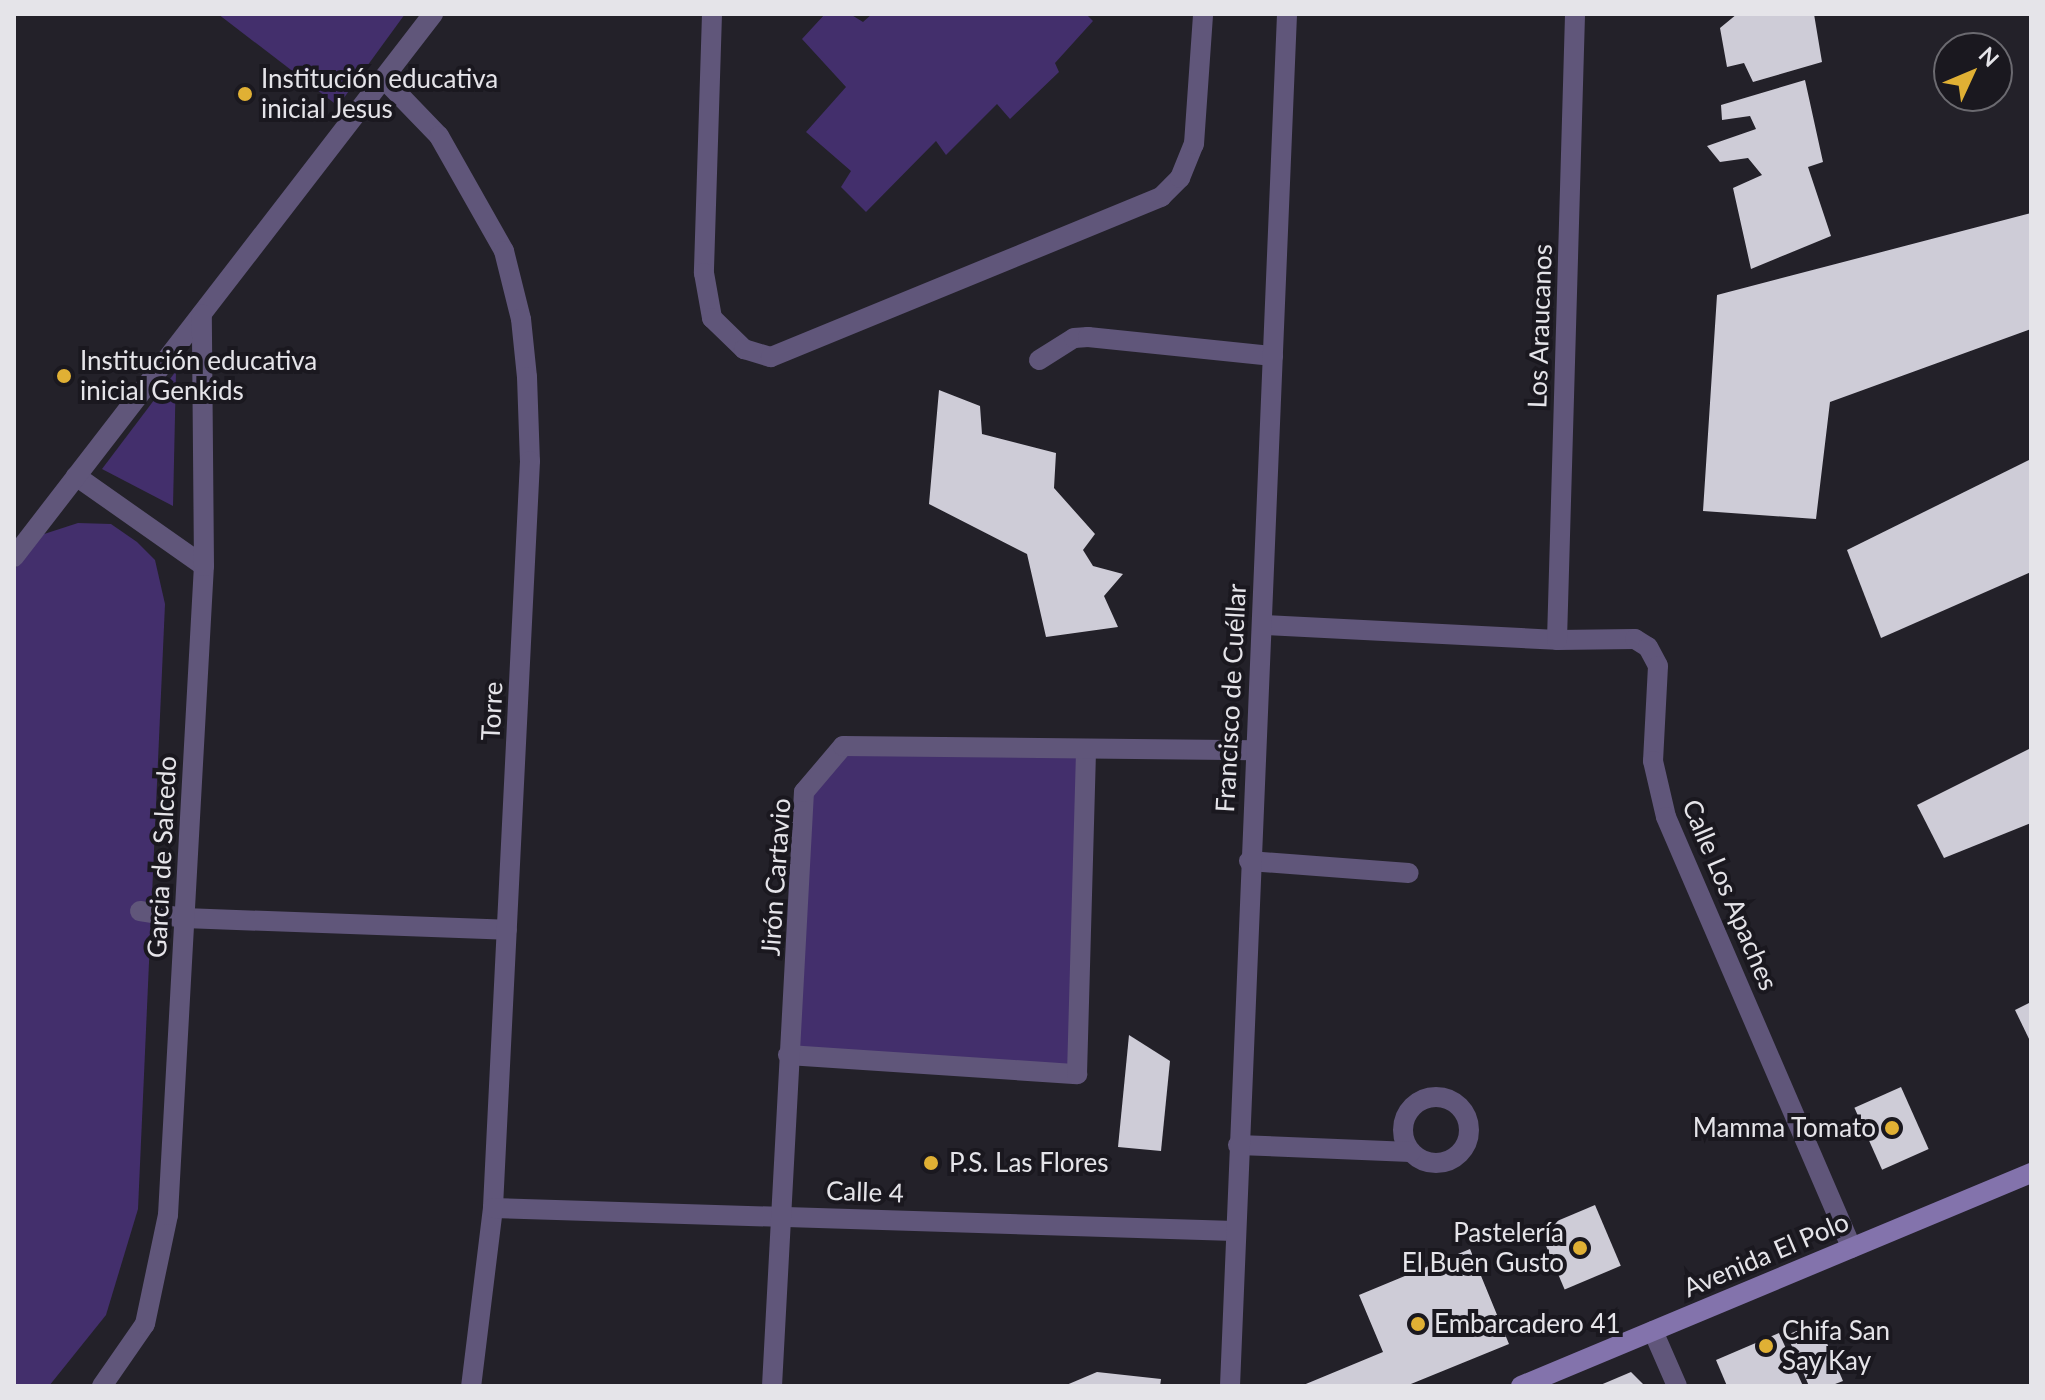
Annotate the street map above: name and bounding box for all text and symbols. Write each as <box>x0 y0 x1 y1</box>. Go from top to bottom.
north arrow <box>1933 32 2013 112</box>
text: N <box>1974 41 2005 72</box>
place label: Institución educativa inicial Jesus <box>261 63 498 124</box>
marker: Institución educativa inicial Jesus <box>236 85 254 103</box>
street label: Los Araucanos <box>1522 243 1558 409</box>
place label: Institución educativa inicial Genkids <box>80 345 317 406</box>
marker: Institución educativa inicial Genkids <box>55 367 73 385</box>
street label: Francisco de Cuéllar <box>1209 583 1253 813</box>
street label: Torre <box>475 681 509 741</box>
street label: Garcia de Salcedo <box>141 755 183 959</box>
street label: Calle Los Apaches <box>1676 795 1784 995</box>
street label: Jirón Cartavio <box>755 797 797 957</box>
place label: Mamma Tomato <box>1692 1112 1876 1144</box>
marker: Mamma Tomato <box>1883 1119 1901 1137</box>
place label: P.S. Las Flores <box>949 1147 1108 1179</box>
marker: P.S. Las Flores <box>920 1152 942 1174</box>
street label: Calle 4 <box>825 1175 905 1209</box>
street label: Avenida El Polo <box>1679 1206 1853 1304</box>
place label: Pastelería El Buen Gusto <box>1402 1217 1564 1278</box>
marker: Pastelería El Buen Gusto <box>1571 1239 1589 1257</box>
place label: Embarcadero 41 <box>1434 1308 1621 1340</box>
marker: Embarcadero 41 <box>1409 1315 1427 1333</box>
place label: Chifa San Say Kay <box>1782 1315 1890 1376</box>
marker: Chifa San Say Kay <box>1757 1337 1775 1355</box>

